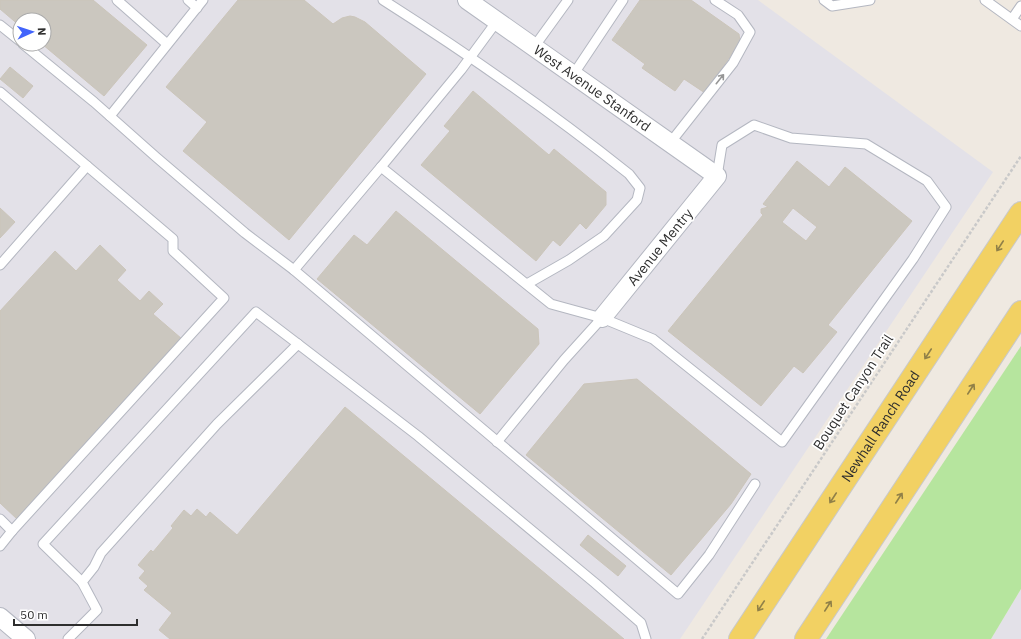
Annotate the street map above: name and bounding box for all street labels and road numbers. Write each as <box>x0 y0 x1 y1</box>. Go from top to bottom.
street label: West Avenue Stanford <box>530 41 654 135</box>
street label: Avenue Mentry <box>623 205 697 289</box>
street label: Bouquet Canyon Trail <box>809 331 897 453</box>
street label: Newhall Ranch Road <box>837 367 924 485</box>

